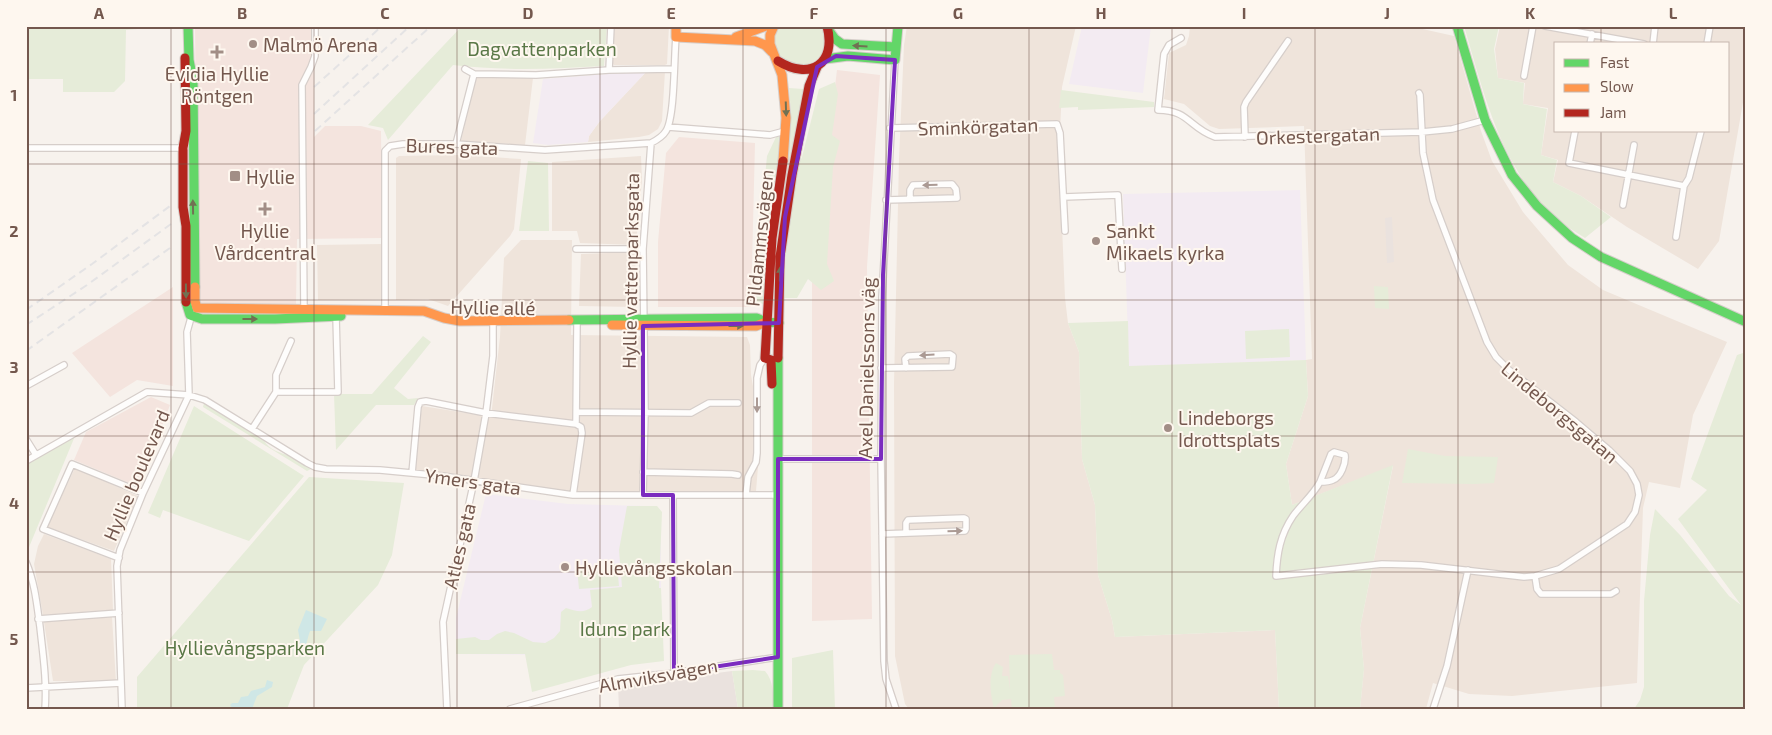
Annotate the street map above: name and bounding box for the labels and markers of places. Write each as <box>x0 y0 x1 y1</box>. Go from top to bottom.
place label: Malmö Arena <box>263 33 378 56</box>
marker: Malmö Arena <box>247 38 259 50</box>
marker: Evidia Hyllie Röntgen <box>210 45 224 59</box>
place label: Evidia Hyllie Röntgen <box>165 62 269 107</box>
place label: Hyllie <box>246 165 295 188</box>
marker: Hyllie <box>228 169 242 183</box>
marker: Hyllie Vårdcentral <box>258 202 272 216</box>
place label: Hyllie Vårdcentral <box>214 219 316 264</box>
place label: Sankt Mikaels kyrka <box>1106 219 1225 264</box>
marker: Sankt Mikaels kyrka <box>1090 235 1102 247</box>
place label: Lindeborgs Idrottsplats <box>1178 406 1280 451</box>
marker: Lindeborgs Idrottsplats <box>1162 422 1174 434</box>
place label: Hyllievångsskolan <box>575 556 733 579</box>
marker: Hyllievångsskolan <box>559 561 571 573</box>

